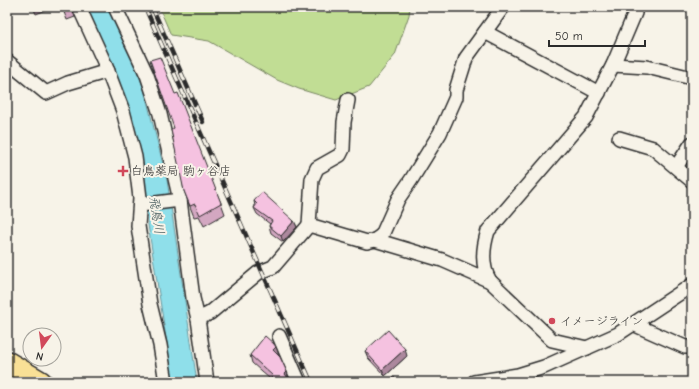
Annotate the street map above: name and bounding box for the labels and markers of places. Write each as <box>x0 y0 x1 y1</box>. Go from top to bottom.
place label: 白鳥薬局 駒ヶ谷店 <box>131 164 231 178</box>
marker: 白鳥薬局 駒ヶ谷店 <box>118 166 128 176</box>
place label: イメージライン <box>560 314 643 328</box>
marker: イメージライン <box>547 316 557 326</box>

